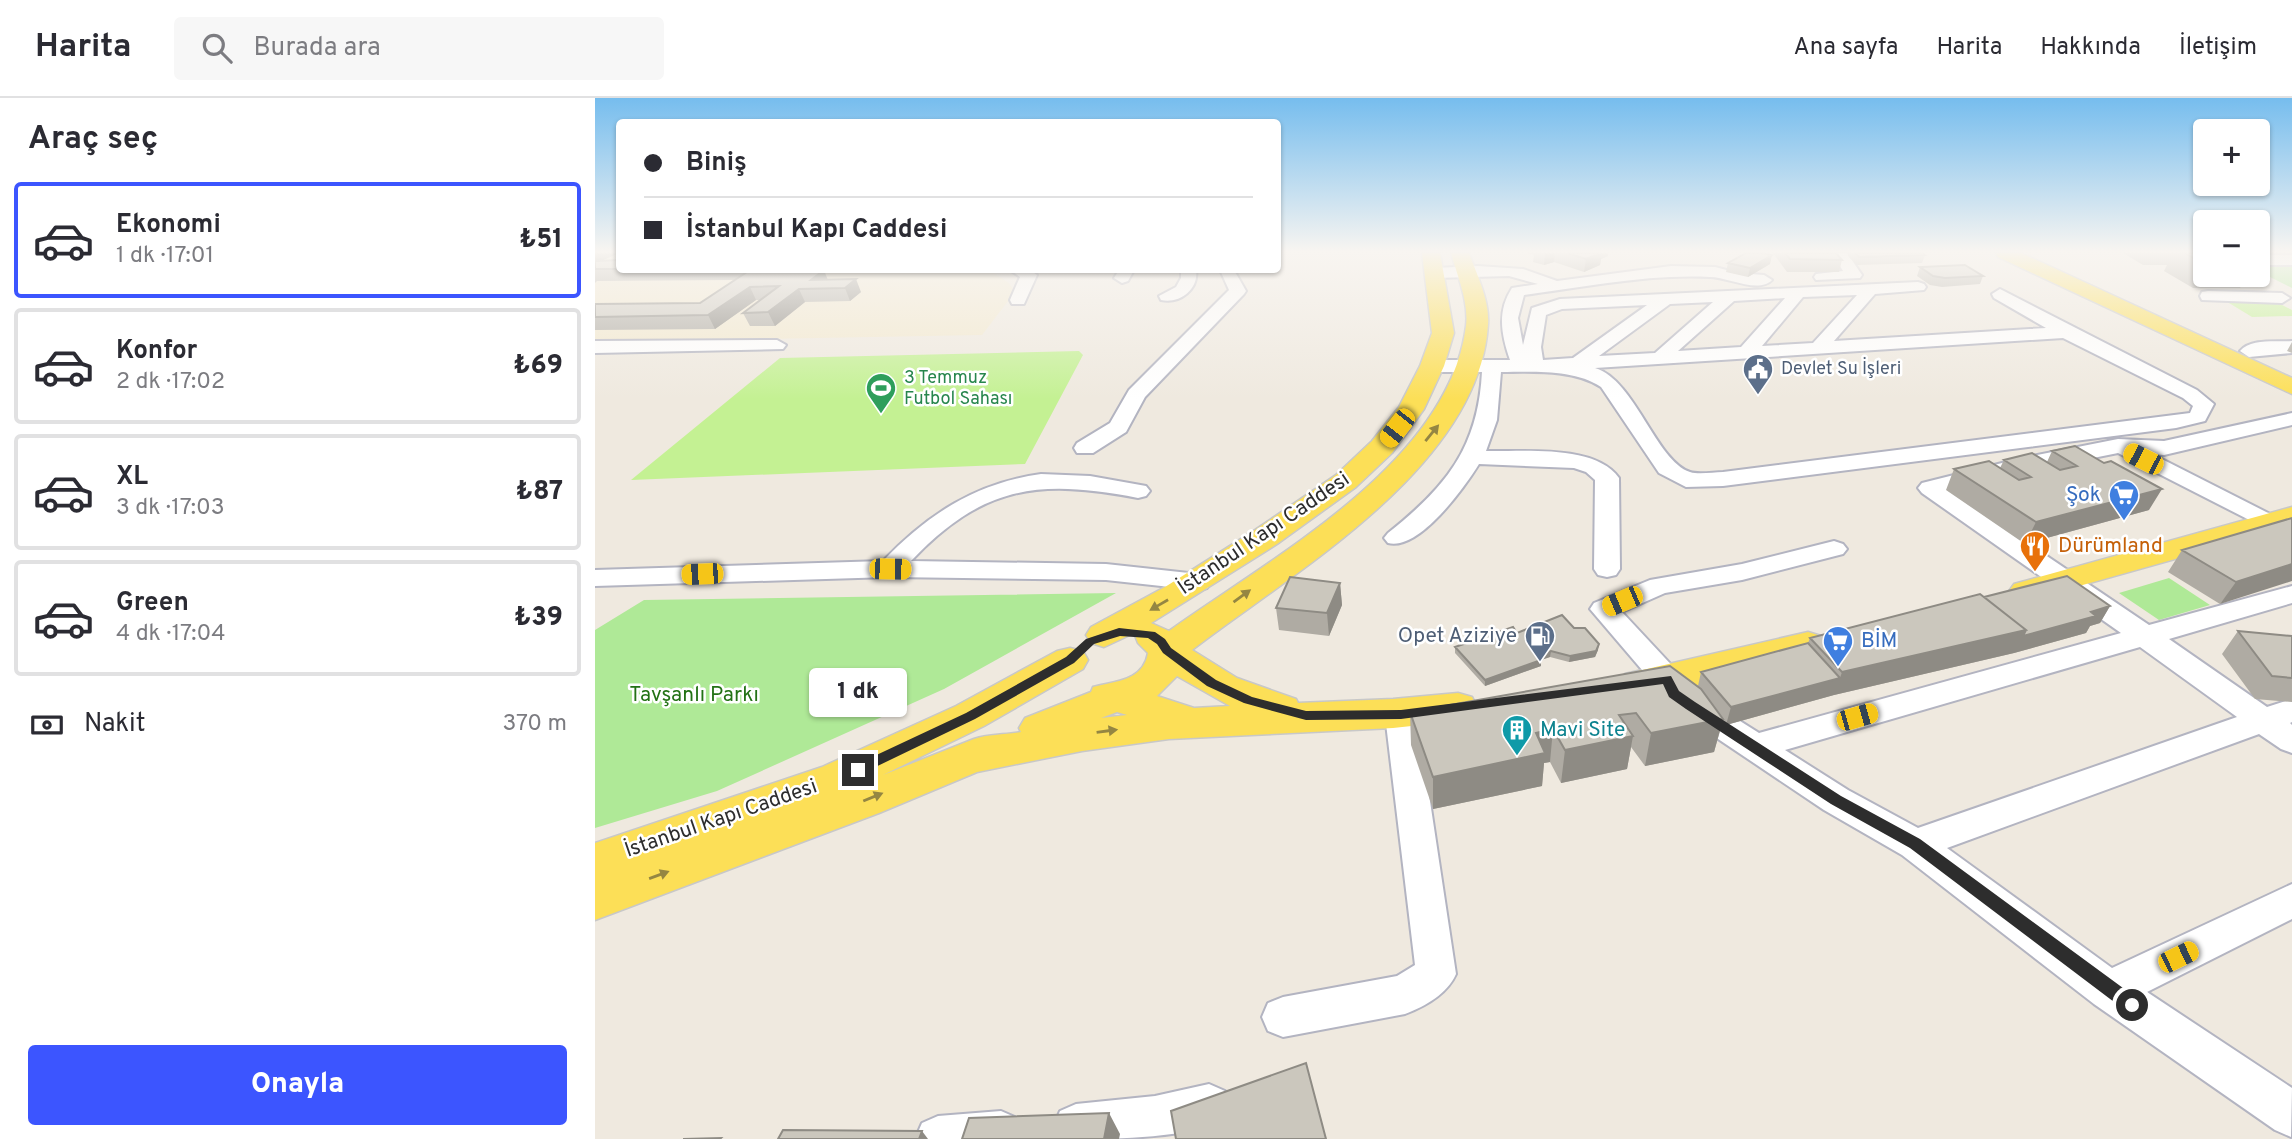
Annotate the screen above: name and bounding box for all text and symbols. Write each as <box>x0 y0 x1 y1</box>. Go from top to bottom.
search box <box>174 17 664 80</box>
text: Harita <box>35 27 132 69</box>
icon: search <box>198 29 236 67</box>
text: Burada ara <box>254 32 381 65</box>
text: Ana sayfa <box>1793 33 1898 63</box>
text: Harita <box>1936 33 2002 63</box>
text: Hakkında <box>2040 33 2141 63</box>
text: İletişim <box>2179 33 2257 63</box>
map controls <box>2193 119 2270 287</box>
button: + <box>2193 119 2270 196</box>
text: Araç seç <box>28 120 158 160</box>
text: Biniş <box>686 147 747 180</box>
icon: car <box>32 209 95 272</box>
text: Ekonomi <box>116 209 221 242</box>
button: − <box>2193 210 2270 287</box>
text: İstanbul Kapı Caddesi <box>686 214 947 247</box>
text: ₺51 <box>519 224 563 257</box>
text: 1 dk · 17:01 <box>116 242 214 271</box>
icon: car <box>32 335 95 398</box>
text: Konfor <box>116 335 197 368</box>
text: ₺69 <box>513 350 563 383</box>
public building icon: Devlet Su İşleri <box>1741 352 1775 396</box>
place label: Devlet Su İşleri <box>1781 356 1901 381</box>
place label: 3 Temmuz Futbol Sahası <box>904 367 1012 411</box>
text: 2 dk · 17:02 <box>116 368 225 397</box>
sports icon: 3 Temmuz Futbol Sahası <box>864 371 898 415</box>
car <box>1376 405 1419 451</box>
one-way arrow <box>1425 425 1440 443</box>
car <box>2120 440 2167 478</box>
icon: car <box>32 461 95 524</box>
text: XL <box>116 461 148 494</box>
street label: İstanbul Kapı Caddesi <box>1173 466 1355 602</box>
text: ₺87 <box>516 476 563 509</box>
supermarket icon: Şok <box>2107 478 2141 522</box>
place label: Şok <box>2066 482 2101 509</box>
text: 3 dk · 17:03 <box>116 494 225 523</box>
restaurant icon: Dürümland <box>2018 529 2052 573</box>
place label: Dürümland <box>2058 533 2163 560</box>
car <box>869 558 912 580</box>
car <box>681 563 724 585</box>
car <box>1599 583 1646 619</box>
icon: car <box>32 587 95 650</box>
text: Green <box>116 587 189 620</box>
one-way arrow <box>1232 588 1250 603</box>
one-way arrow <box>1150 599 1169 611</box>
text: ₺39 <box>514 602 563 635</box>
fuel station icon: Opet Aziziye <box>1523 619 1557 663</box>
text: 4 dk · 17:04 <box>116 620 225 649</box>
place label: Opet Aziziye <box>1398 623 1517 650</box>
supermarket icon: BİM <box>1821 624 1855 668</box>
place label: BİM <box>1861 628 1897 655</box>
callout: 1 dk <box>809 668 907 718</box>
text: 1 dk <box>837 678 879 707</box>
park label: Tavşanlı Parkı <box>629 682 759 709</box>
car <box>1834 701 1881 733</box>
icon: cash <box>28 706 66 744</box>
text: Nakit <box>84 708 146 741</box>
text: 370 m <box>502 710 567 739</box>
building icon: Mavi Site <box>1500 713 1534 757</box>
place label: Mavi Site <box>1540 717 1625 744</box>
one-way arrow <box>1096 726 1118 737</box>
route end <box>842 754 874 786</box>
street label: İstanbul Kapı Caddesi <box>621 773 821 865</box>
one-way arrow <box>862 792 883 803</box>
one-way arrow <box>649 870 670 881</box>
car <box>2155 938 2202 976</box>
route start <box>2116 989 2148 1021</box>
button: Onayla <box>28 1045 567 1125</box>

